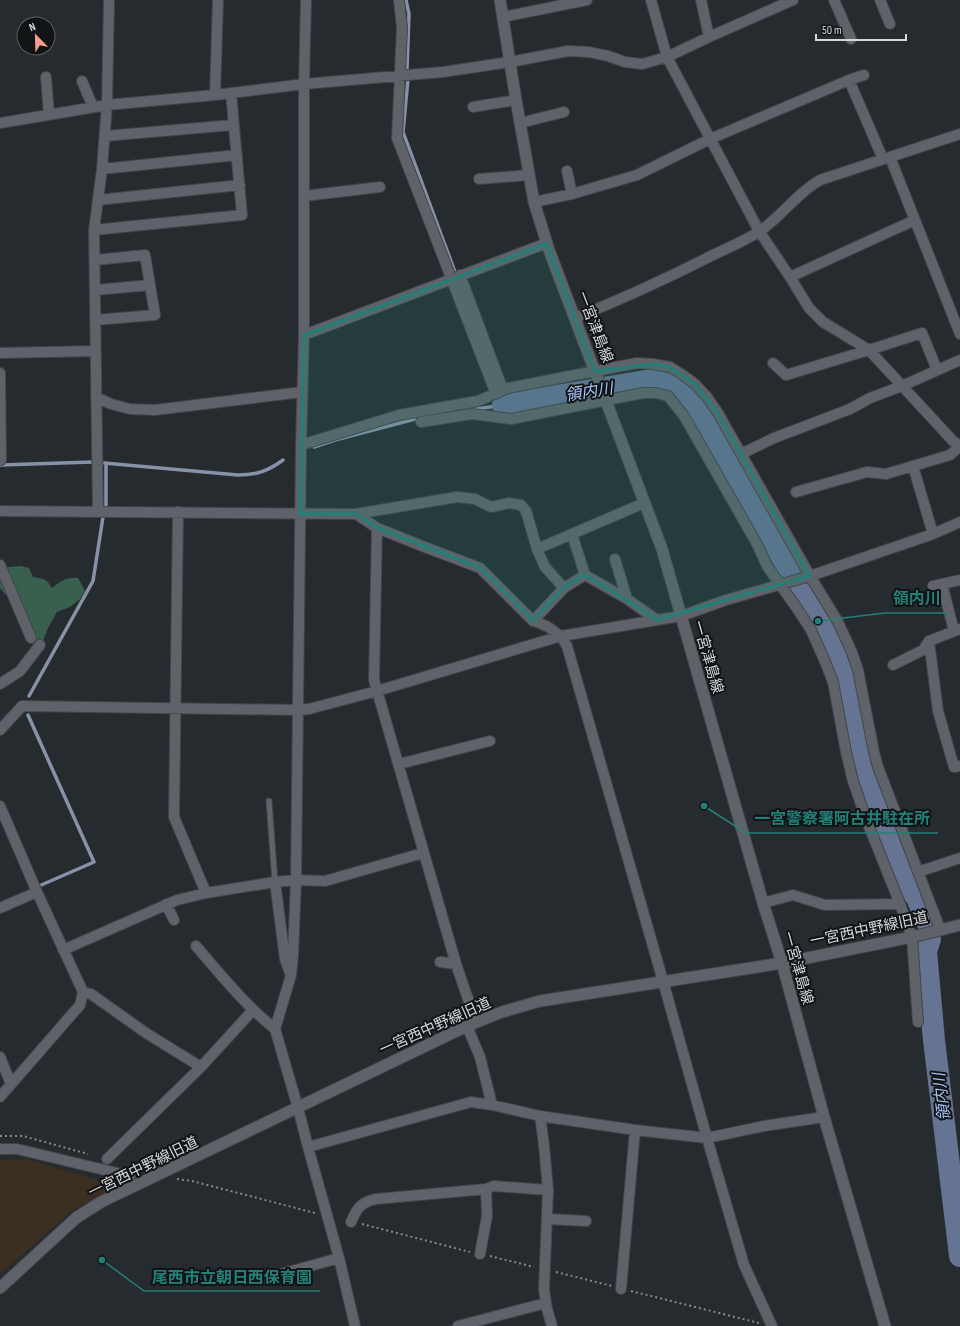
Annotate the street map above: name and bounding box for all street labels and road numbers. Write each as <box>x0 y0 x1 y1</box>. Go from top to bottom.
street label: 一宮津島線 <box>572 289 617 366</box>
street label: 一宮津島線 <box>688 618 727 696</box>
street label: 一宮西中野線旧道 <box>808 908 930 951</box>
street label: 一宮津島線 <box>778 929 817 1007</box>
street label: 一宮西中野線旧道 <box>377 993 494 1060</box>
street label: 一宮西中野線旧道 <box>85 1133 201 1202</box>

